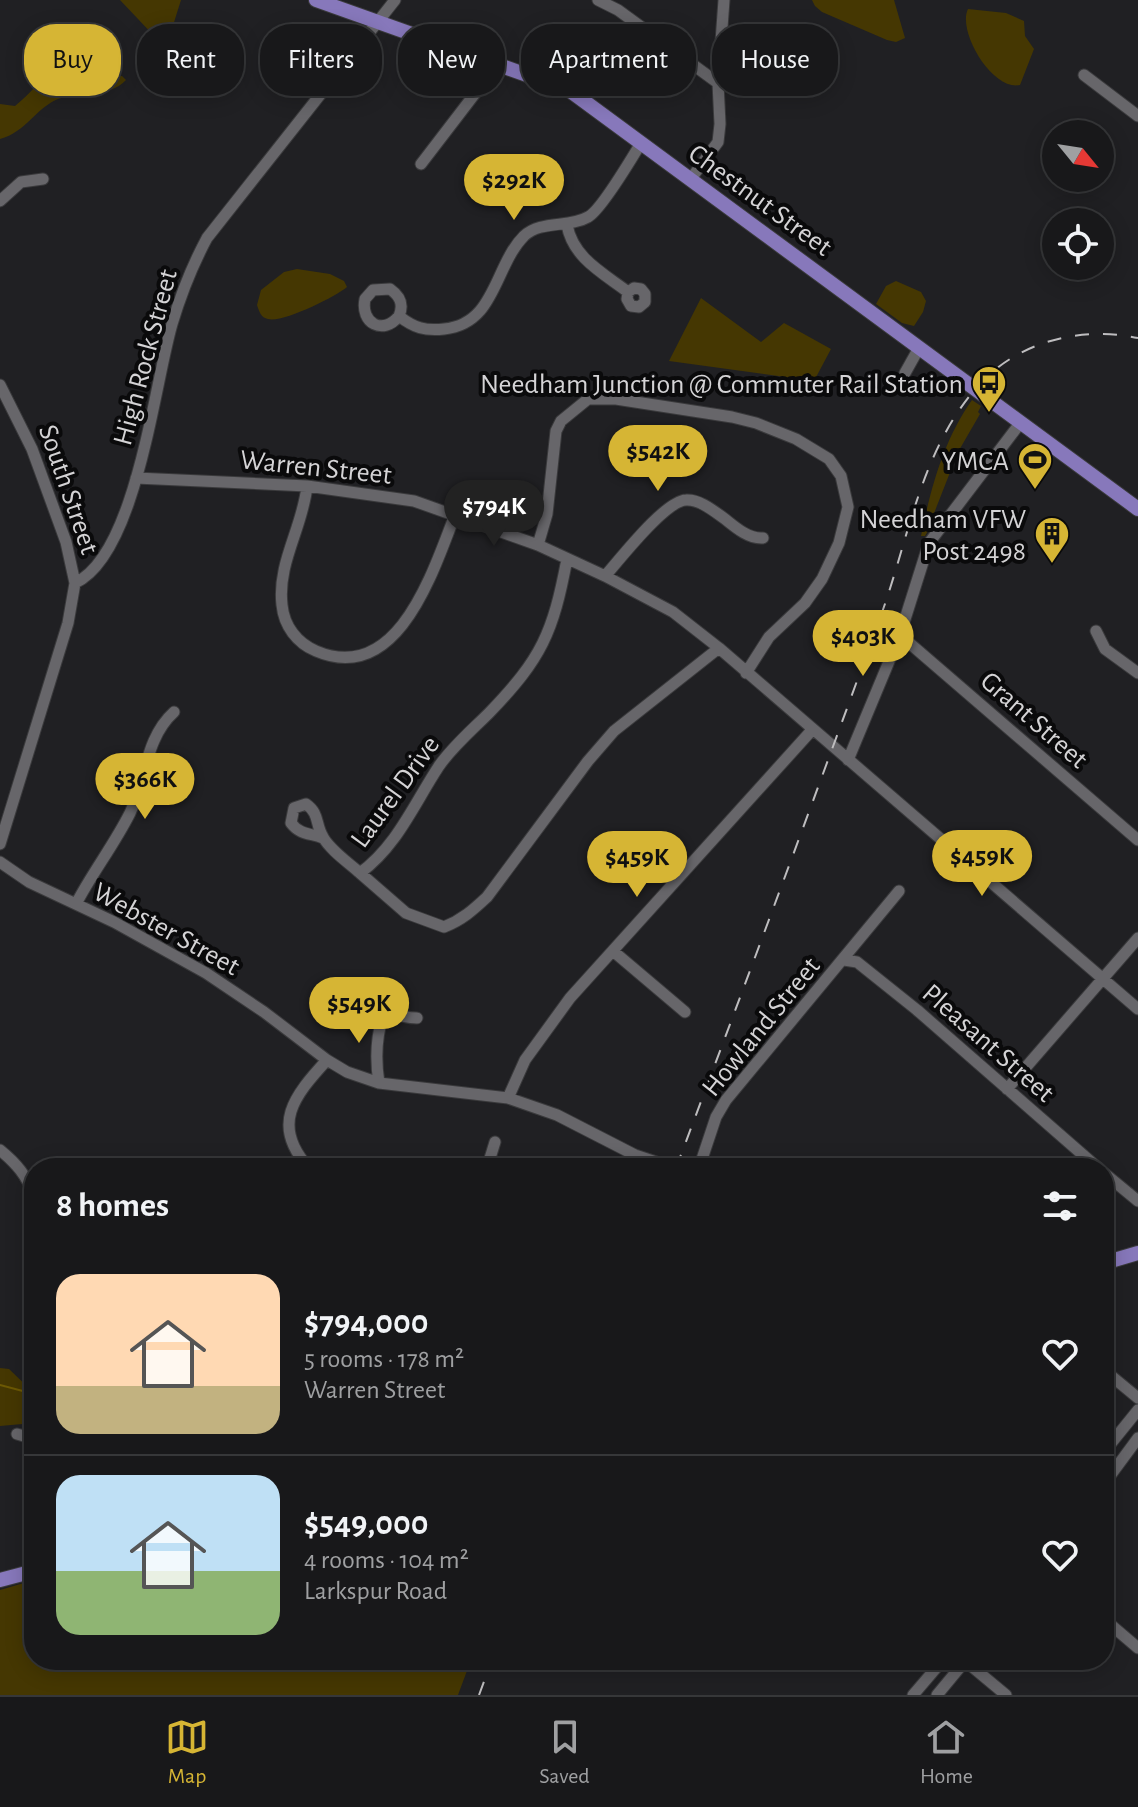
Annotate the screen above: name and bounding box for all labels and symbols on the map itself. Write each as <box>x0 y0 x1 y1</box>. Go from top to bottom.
north arrow <box>1042 120 1114 192</box>
street label: Chestnut Street <box>683 139 837 262</box>
pin: $292K <box>458 154 570 222</box>
street label: High Rock Street <box>109 266 183 449</box>
bus stop icon: Needham Junction @ Commuter Rail Station <box>970 364 1008 414</box>
place label: Needham Junction @ Commuter Rail Station <box>480 371 963 399</box>
street label: South Street <box>33 421 103 558</box>
pin: $542K <box>602 425 714 493</box>
sports icon: YMCA <box>1016 441 1054 491</box>
street label: Warren Street <box>239 446 393 490</box>
place label: YMCA <box>941 448 1009 476</box>
pin: $794K <box>438 480 550 548</box>
place label: Needham VFW Post 2498 <box>859 506 1026 566</box>
building icon: Needham VFW Post 2498 <box>1033 515 1071 565</box>
pin: $403K <box>807 610 919 678</box>
street label: Grant Street <box>975 667 1093 774</box>
street label: Laurel Drive <box>346 731 445 853</box>
pin: $366K <box>89 753 201 821</box>
pin: $459K <box>926 830 1038 898</box>
pin: $459K <box>581 831 693 899</box>
street label: Webster Street <box>88 878 244 981</box>
street label: Howland Street <box>697 952 826 1102</box>
pin: $549K <box>303 977 415 1045</box>
street label: Pleasant Street <box>917 979 1059 1108</box>

